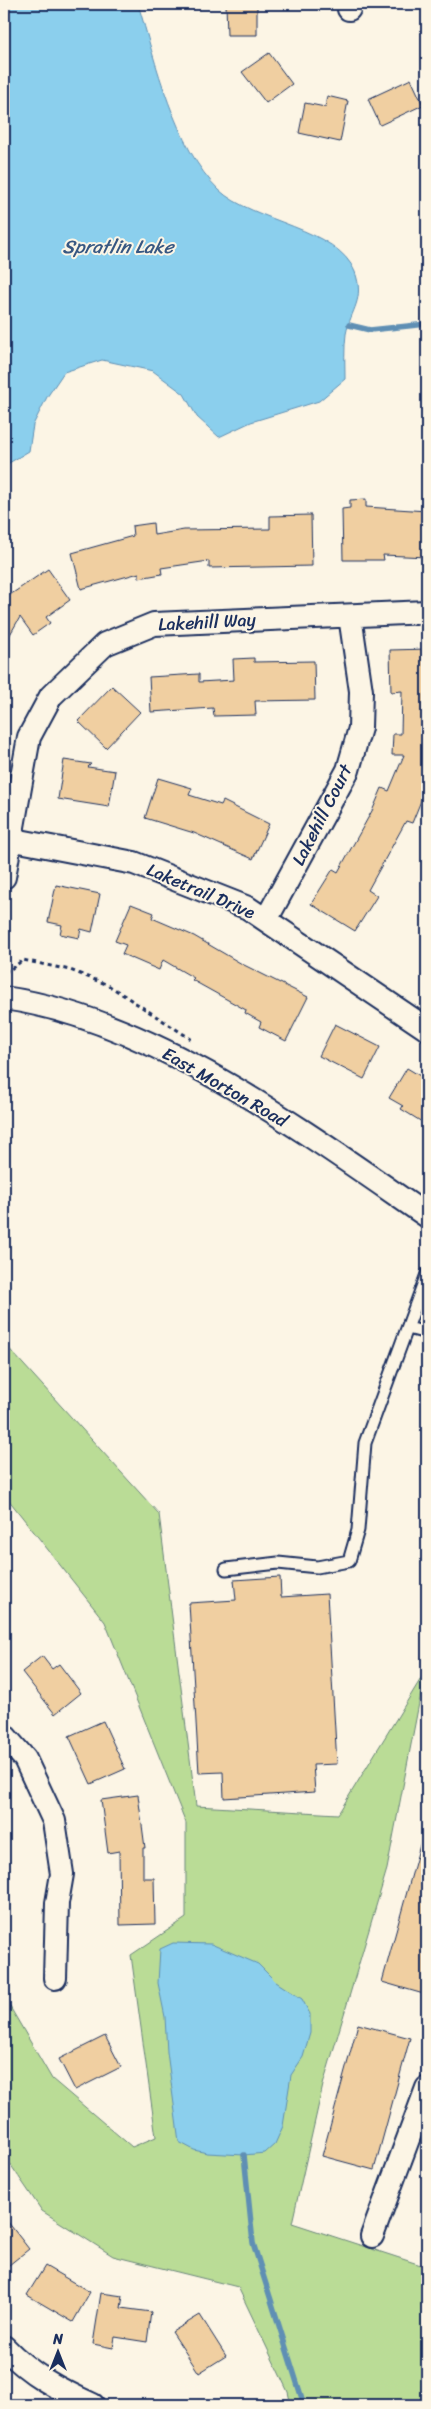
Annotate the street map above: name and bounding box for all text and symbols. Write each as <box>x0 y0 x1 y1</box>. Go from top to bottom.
water label: Spratlin Lake <box>63 230 176 263</box>
street label: Lakehill Way <box>157 603 257 641</box>
street label: Lakehill Court <box>283 758 362 871</box>
street label: Laketrail Drive <box>142 854 261 928</box>
street label: East Morton Road <box>156 1038 295 1137</box>
north arrow <box>32 2326 82 2376</box>
text: N <box>52 2327 63 2352</box>

